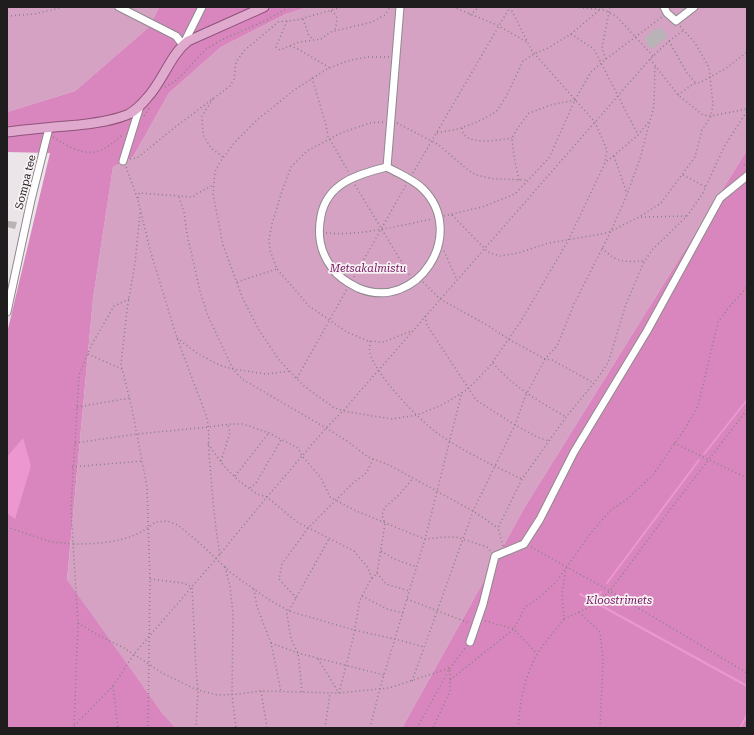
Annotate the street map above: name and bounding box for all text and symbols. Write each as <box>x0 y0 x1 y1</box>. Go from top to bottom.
street label: Sompa tee <box>12 153 39 211</box>
park label: Metsakalmistu <box>329 262 407 275</box>
park label: Kloostrimets <box>585 594 652 607</box>

